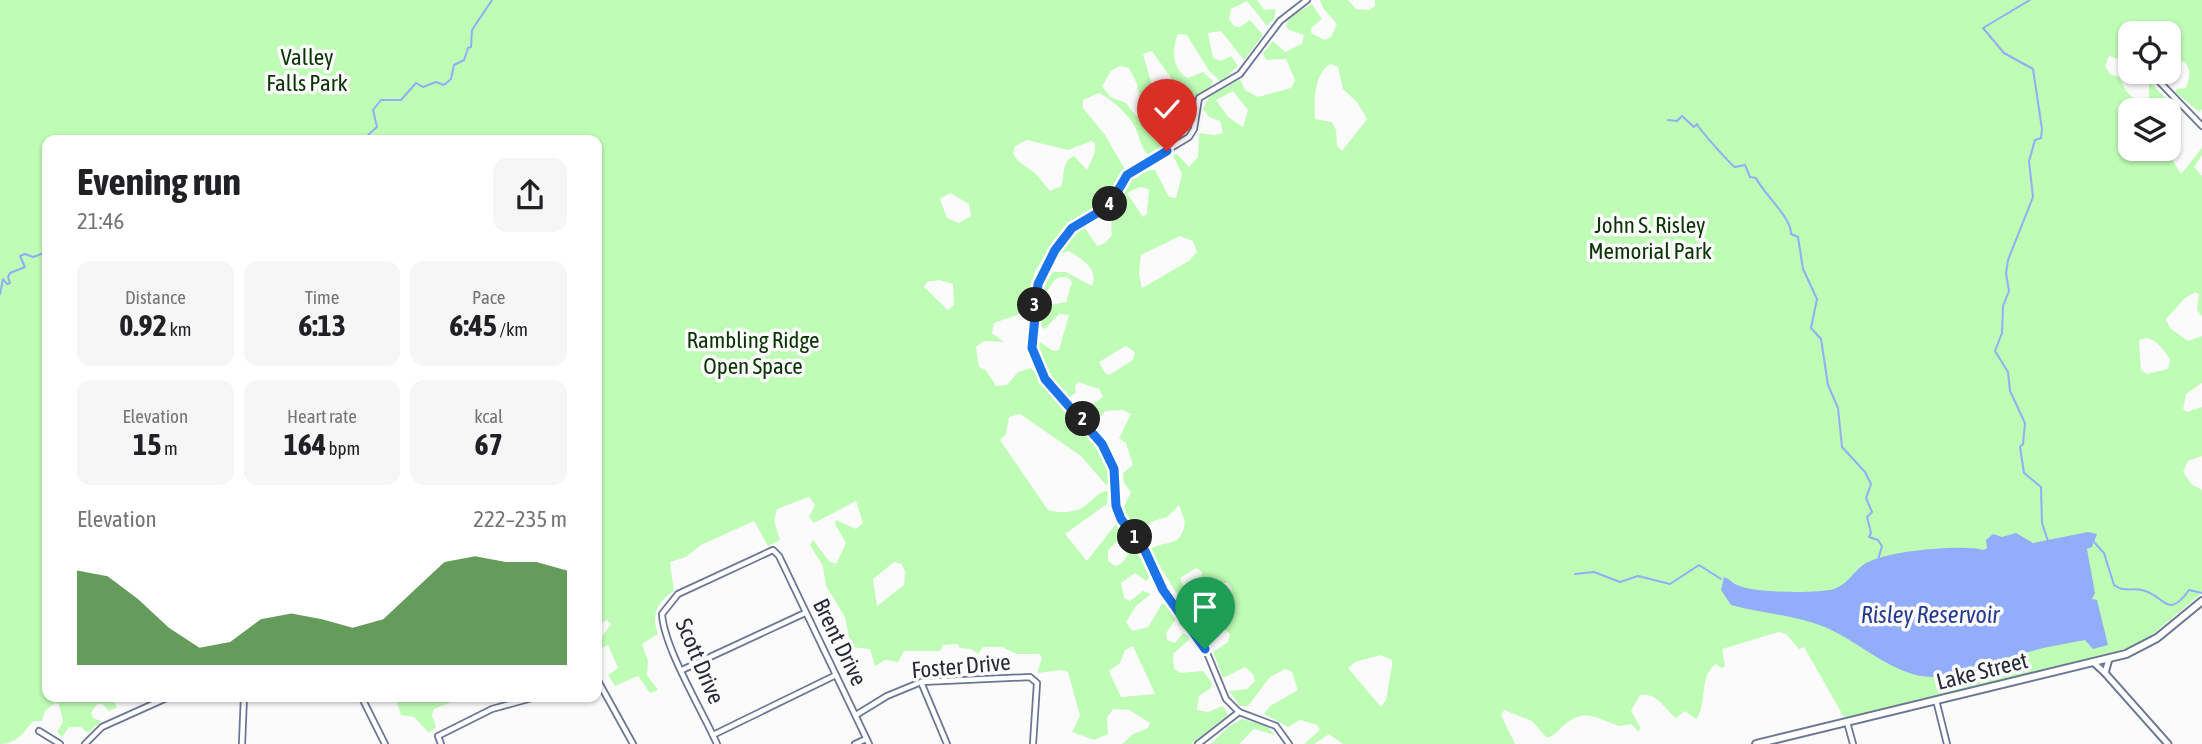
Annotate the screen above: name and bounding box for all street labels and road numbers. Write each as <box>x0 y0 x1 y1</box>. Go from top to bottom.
street label: Brent Drive <box>808 594 872 690</box>
street label: Scott Drive <box>670 614 730 708</box>
street label: Lake Street <box>1934 647 2030 695</box>
street label: Foster Drive <box>910 649 1012 683</box>

